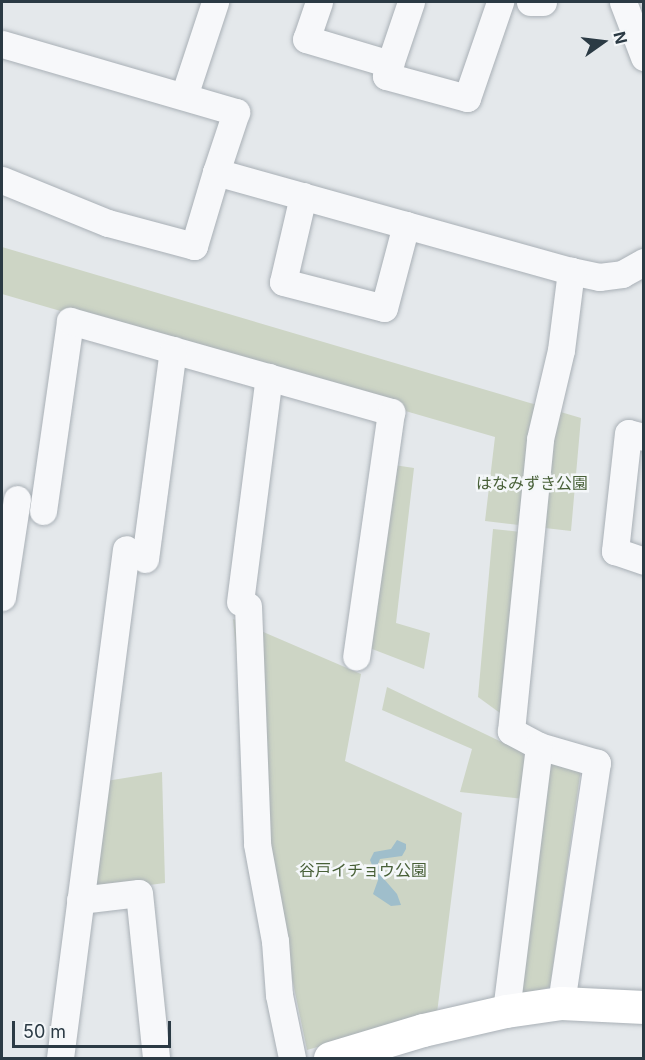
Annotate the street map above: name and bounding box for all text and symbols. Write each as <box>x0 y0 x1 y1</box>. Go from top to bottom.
north arrow <box>573 12 633 72</box>
text: N <box>609 29 632 46</box>
park label: はなみずき公園 <box>476 473 588 493</box>
park label: 谷戸イチョウ公園 <box>299 860 427 880</box>
scale bar <box>15 1009 174 1047</box>
text: 50 m <box>23 1021 66 1042</box>

